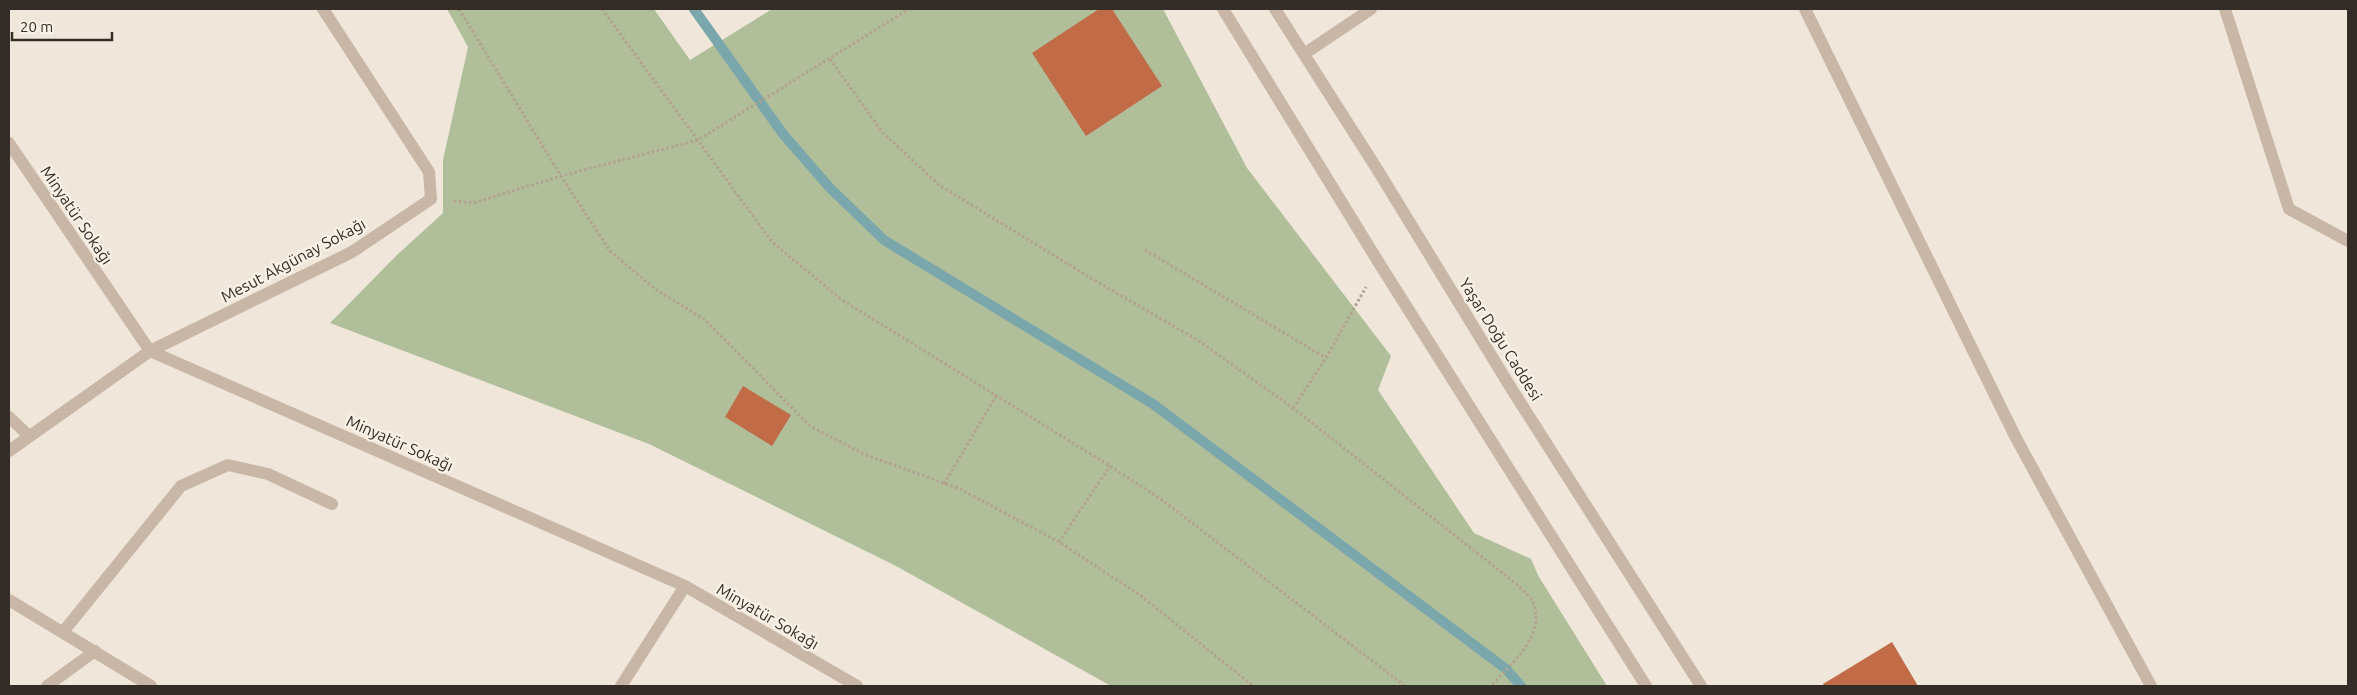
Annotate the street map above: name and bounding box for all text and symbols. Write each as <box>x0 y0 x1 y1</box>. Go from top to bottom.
scale bar <box>12 10 112 42</box>
text: 20 m <box>20 18 53 35</box>
street label: Minyatür Sokağı <box>37 162 117 268</box>
street label: Mesut Akgünay Sokağı <box>218 214 368 306</box>
street label: Yaşar Doğu Caddesi <box>1456 274 1546 404</box>
street label: Minyatür Sokağı <box>344 411 456 475</box>
street label: Minyatür Sokağı <box>714 579 822 653</box>

